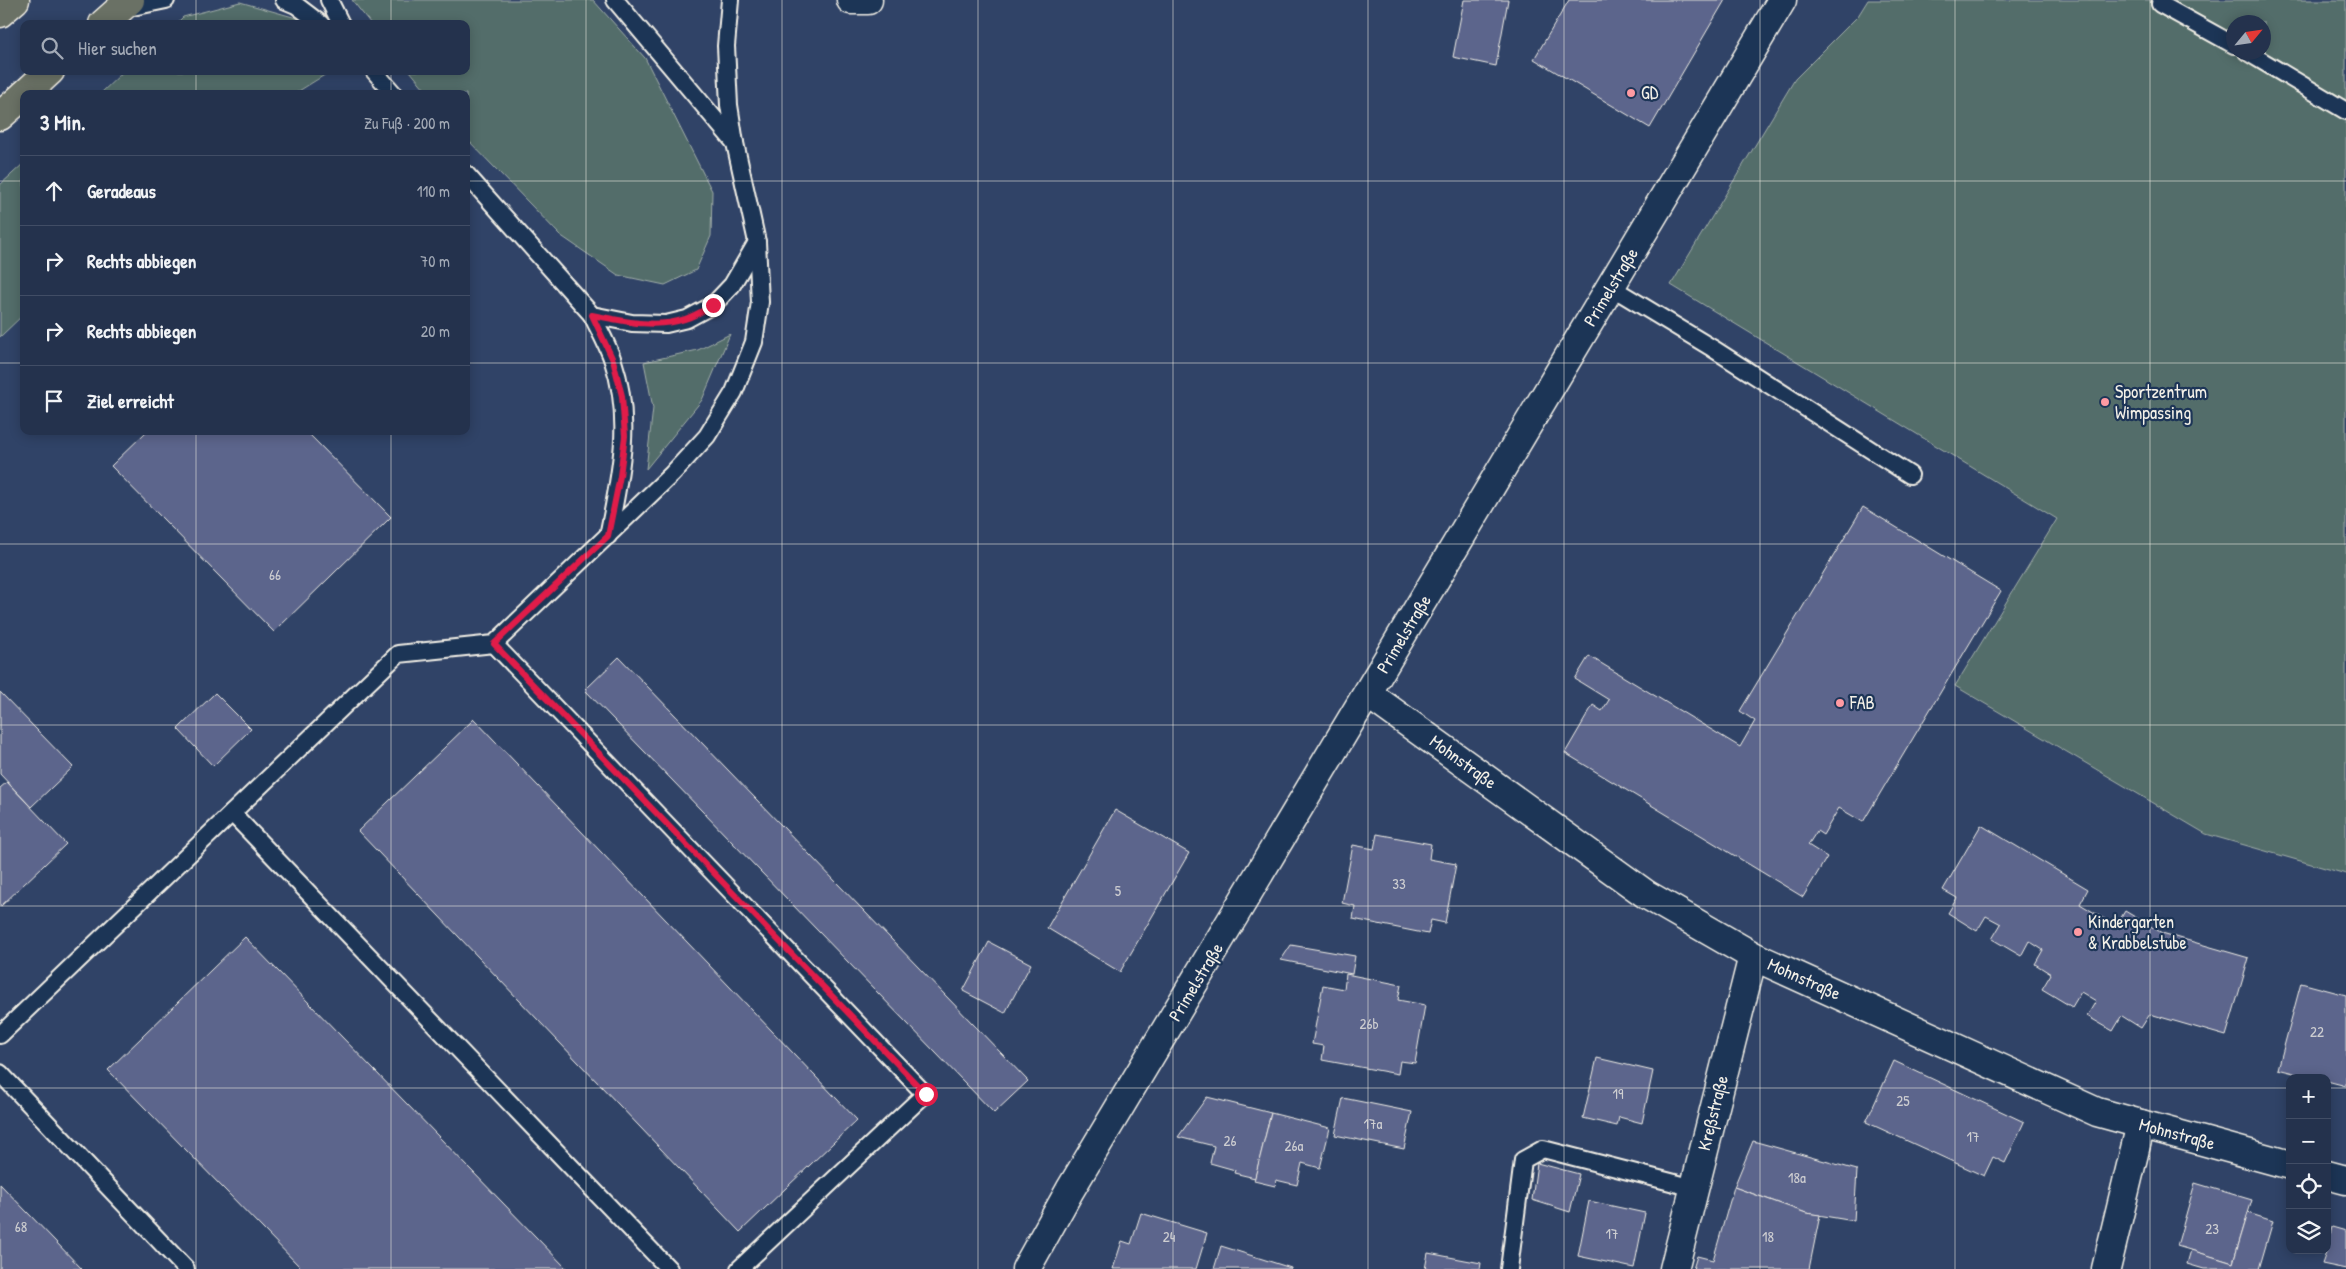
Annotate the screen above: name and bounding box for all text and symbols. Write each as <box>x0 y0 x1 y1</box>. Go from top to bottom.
north arrow <box>2226 15 2271 60</box>
search box <box>20 20 470 75</box>
icon: search <box>38 34 66 62</box>
text: Hier suchen <box>78 35 157 61</box>
place label: GD <box>1641 80 1659 105</box>
marker: GD <box>1625 87 1637 99</box>
text: 3 Min. <box>40 108 85 137</box>
text: Zu Fuß · 200 m <box>364 112 450 134</box>
icon: ahead <box>40 177 68 205</box>
text: Geradeaus <box>87 178 156 204</box>
text: 110 m <box>417 180 450 202</box>
street label: Primelstraße <box>1577 243 1644 331</box>
icon: right <box>40 247 68 275</box>
text: Rechts abbiegen <box>87 248 196 274</box>
text: 70 m <box>420 250 450 272</box>
route end <box>702 294 725 317</box>
icon: right <box>40 317 68 345</box>
text: Rechts abbiegen <box>87 318 196 344</box>
text: 20 m <box>421 320 450 342</box>
place label: Sportzentrum Wimpassing <box>2115 379 2207 425</box>
icon: arrive <box>40 387 68 415</box>
text: Ziel erreicht <box>87 388 174 414</box>
marker: Sportzentrum Wimpassing <box>2099 396 2111 408</box>
house number: 66 <box>269 564 281 585</box>
street label: Primelstraße <box>1370 590 1437 678</box>
place label: FAB <box>1849 690 1875 715</box>
marker: FAB <box>1834 697 1846 709</box>
street label: Mohnstraße <box>1425 729 1502 794</box>
house number: 33 <box>1392 873 1406 894</box>
house number: 5 <box>1115 880 1122 901</box>
place label: Kindergarten & Krabbelstube <box>2088 909 2187 955</box>
marker: Kindergarten & Krabbelstube <box>2072 926 2084 938</box>
street label: Primelstraße <box>1162 938 1229 1026</box>
street label: Mohnstraße <box>1764 951 1845 1006</box>
house number: 26b <box>1359 1013 1379 1034</box>
house number: 22 <box>2310 1021 2324 1042</box>
street label: Kreßstraße <box>1691 1073 1734 1153</box>
map controls <box>2286 1074 2331 1254</box>
button: + <box>2286 1074 2331 1119</box>
route start <box>915 1083 938 1106</box>
house number: 19 <box>1613 1083 1624 1104</box>
house number: 25 <box>1896 1090 1910 1111</box>
street label: Mohnstraße <box>2136 1111 2218 1156</box>
house number: 17a <box>1364 1113 1382 1134</box>
button: − <box>2286 1119 2331 1164</box>
house number: 17 <box>1967 1126 1979 1147</box>
house number: 26 <box>1223 1130 1237 1151</box>
house number: 26a <box>1285 1135 1304 1156</box>
button: locate <box>2286 1164 2331 1209</box>
house number: 18a <box>1788 1167 1806 1188</box>
button: layers <box>2286 1209 2331 1254</box>
house number: 68 <box>15 1216 27 1237</box>
house number: 23 <box>2205 1218 2219 1239</box>
house number: 17 <box>1606 1223 1618 1244</box>
house number: 24 <box>1163 1226 1176 1247</box>
house number: 18 <box>1762 1226 1774 1247</box>

